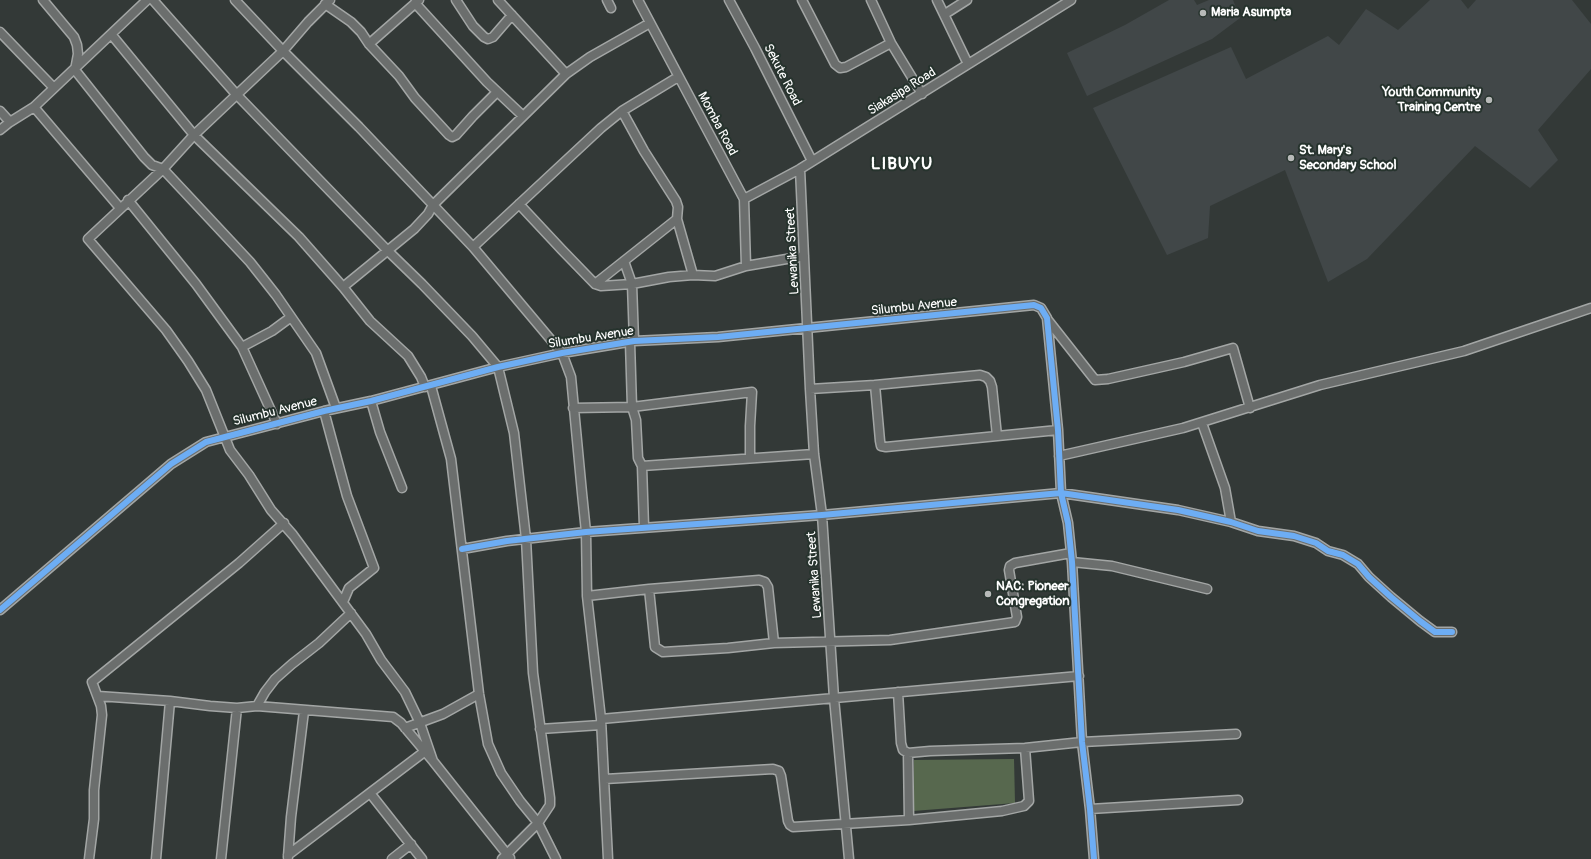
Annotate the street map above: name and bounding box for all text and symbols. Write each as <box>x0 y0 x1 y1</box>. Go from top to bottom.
place label: Maria Asumpta <box>1211 5 1291 21</box>
marker: Maria Asumpta <box>1198 8 1208 18</box>
street label: Sekute Road <box>760 41 804 109</box>
street label: Siakasipa Road <box>865 65 939 119</box>
place label: Youth Community Training Centre <box>1382 85 1481 116</box>
street label: Momba Road <box>694 90 740 158</box>
marker: Youth Community Training Centre <box>1484 95 1494 105</box>
place label: St. Mary's Secondary School <box>1299 143 1397 174</box>
marker: St. Mary's Secondary School <box>1286 153 1296 163</box>
district label: LIBUYU <box>871 155 933 175</box>
street label: Lewanika Street <box>783 207 803 295</box>
street label: Silumbu Avenue <box>870 295 958 319</box>
street label: Silumbu Avenue <box>547 324 635 352</box>
street label: Silumbu Avenue <box>231 394 319 430</box>
street label: Lewanika Street <box>804 531 826 619</box>
place label: NAC: Pioneer Congregation <box>996 579 1070 610</box>
marker: NAC: Pioneer Congregation <box>983 589 993 599</box>

